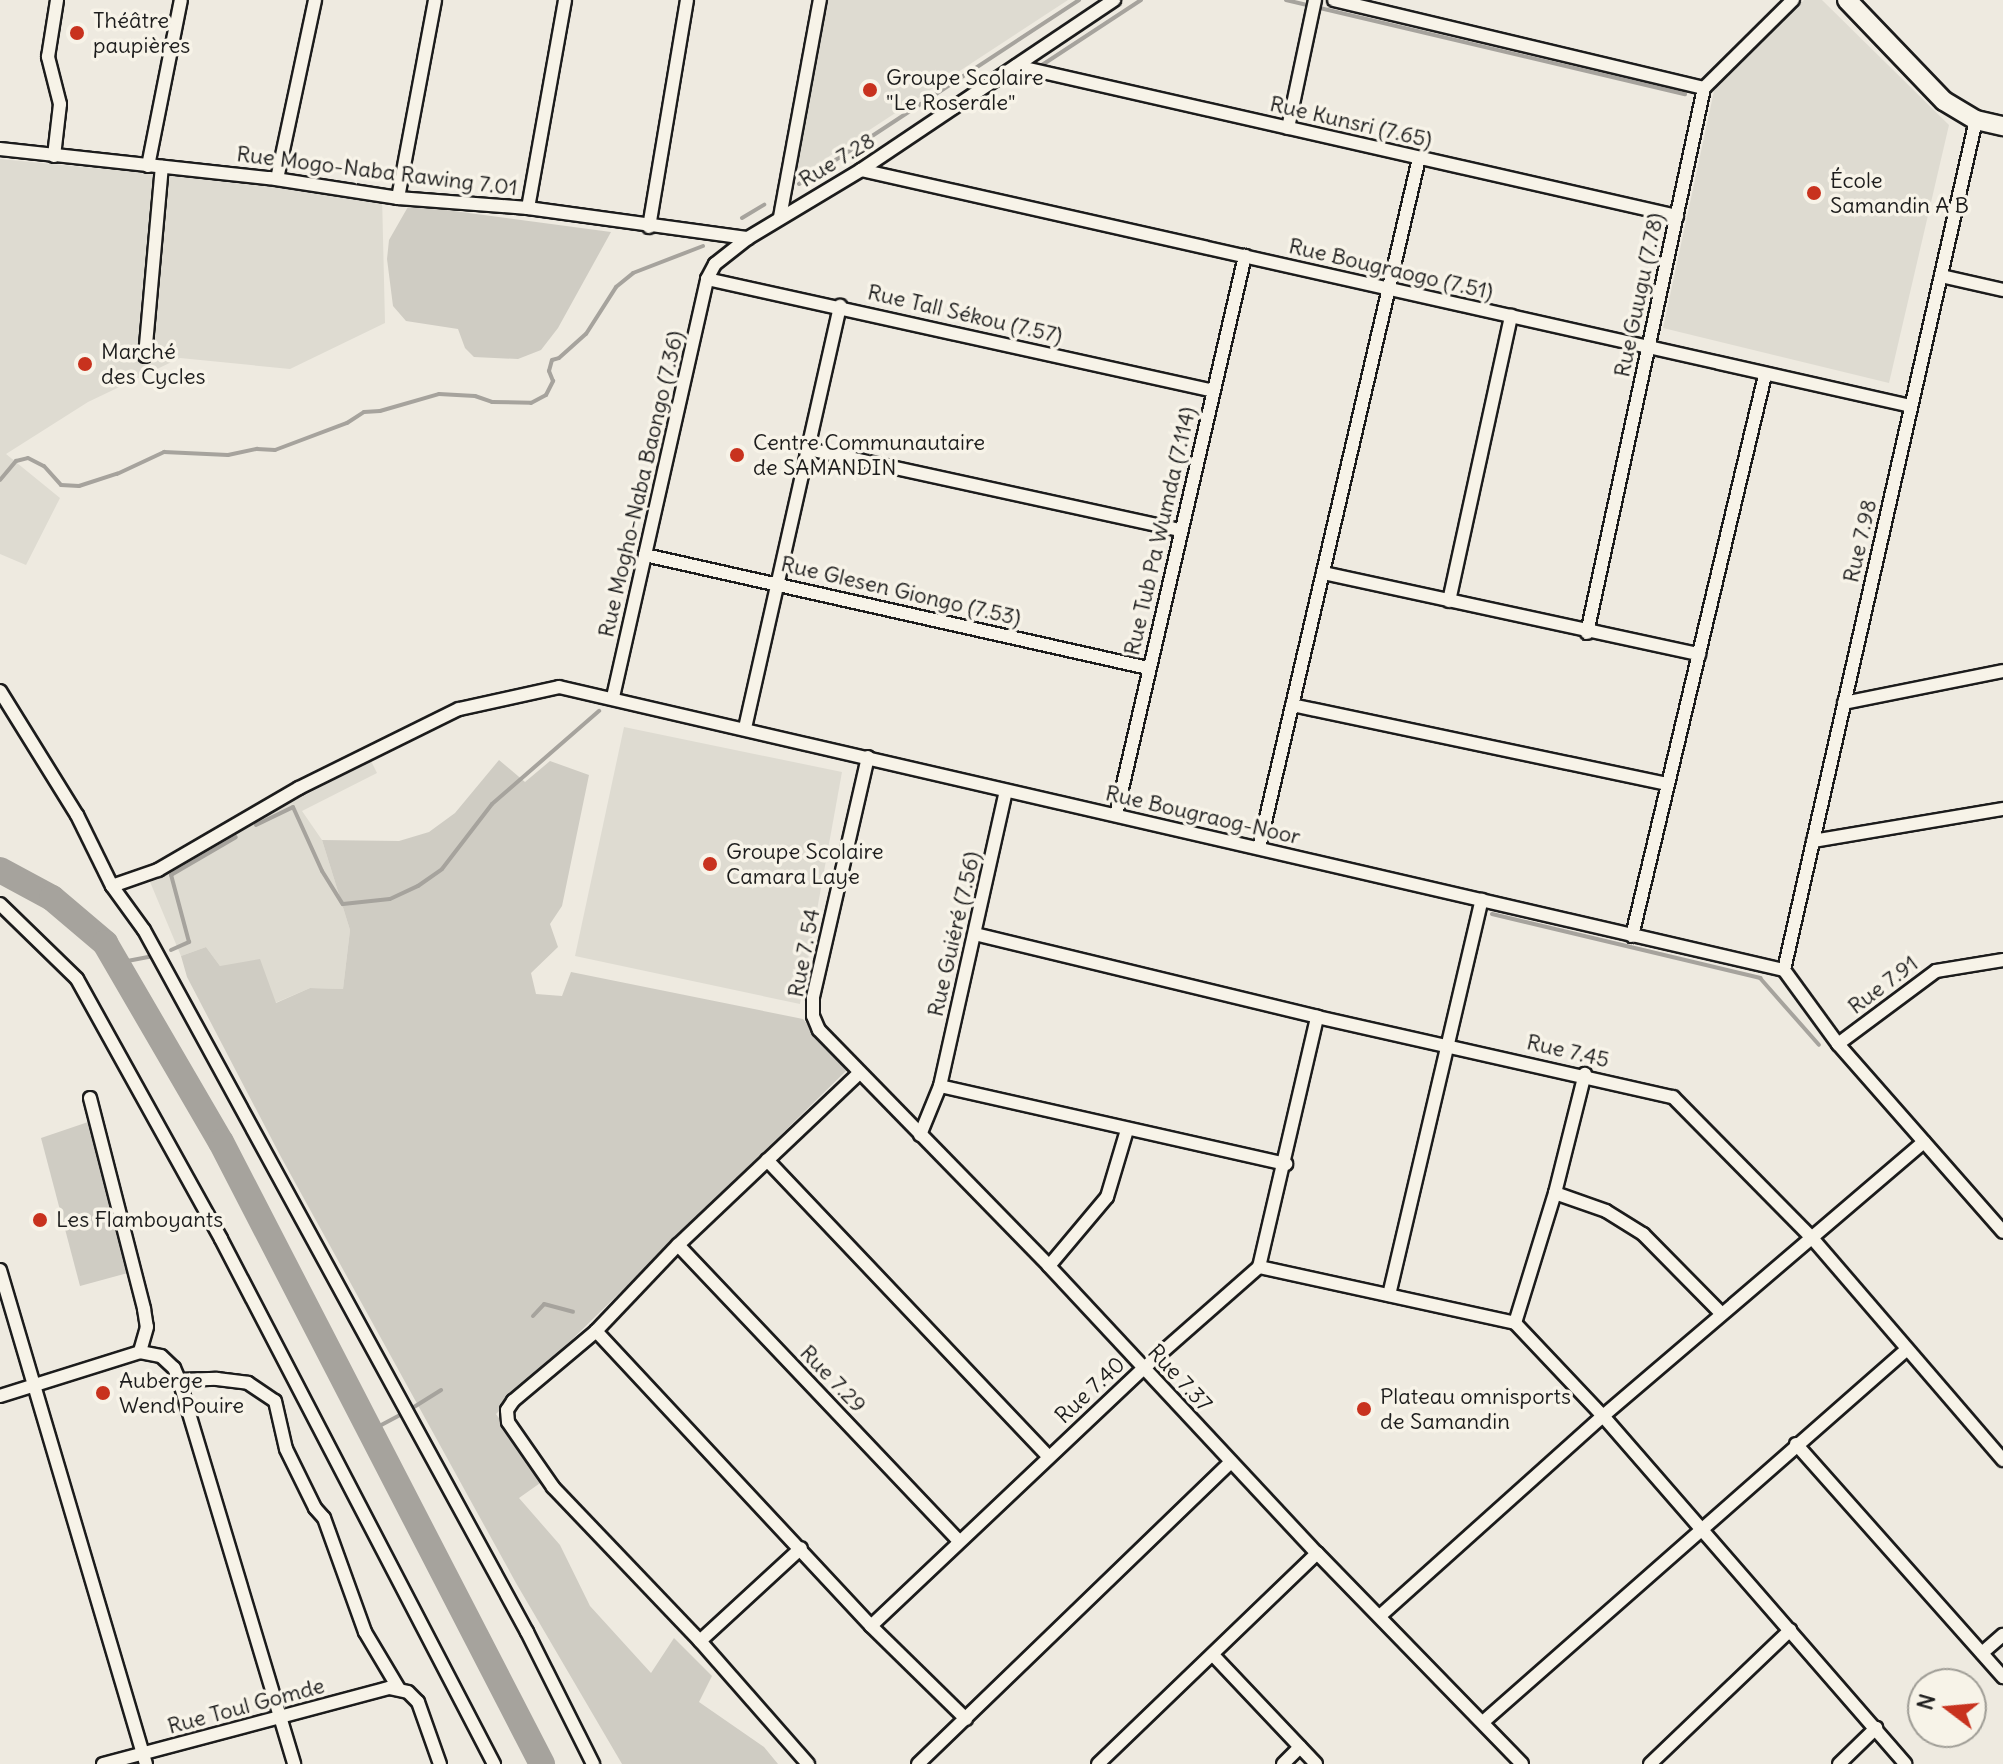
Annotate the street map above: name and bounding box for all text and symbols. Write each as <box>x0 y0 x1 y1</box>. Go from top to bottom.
place label: Théâtre paupières <box>93 7 190 58</box>
marker: Théâtre paupières <box>68 24 86 42</box>
place label: Groupe Scolaire "Le Roserale" <box>886 64 1044 116</box>
marker: Groupe Scolaire "Le Roserale" <box>861 81 879 99</box>
street label: Rue Kunsri (7.65) <box>1267 90 1435 154</box>
street label: Rue 7.28 <box>794 127 880 193</box>
street label: Rue Mogo-Naba Rawing 7.01 <box>235 141 519 201</box>
place label: École Samandin A B <box>1830 167 1969 218</box>
marker: École Samandin A B <box>1805 184 1823 202</box>
street label: Rue Guugu (7.78) <box>1609 211 1669 379</box>
street label: Rue Bougraogo (7.51) <box>1286 233 1496 305</box>
street label: Rue Tall Sékou (7.57) <box>865 279 1065 349</box>
street label: Rue Mogho-Naba Baongo (7.36) <box>593 328 689 640</box>
place label: Marché des Cycles <box>101 338 206 390</box>
marker: Marché des Cycles <box>76 355 94 373</box>
street label: Rue Tub Pa Wumda (7.114) <box>1119 404 1201 658</box>
place label: Centre Communautaire de SAMANDIN <box>753 429 985 480</box>
marker: Centre Communautaire de SAMANDIN <box>728 446 746 464</box>
street label: Rue 7.98 <box>1838 497 1882 585</box>
street label: Rue Glesen Giongo (7.53) <box>778 550 1024 632</box>
street label: Rue Bougraog-Noor <box>1103 780 1303 850</box>
place label: Groupe Scolaire Camara Laye <box>726 838 884 890</box>
street label: Rue Guiéré (7.56) <box>922 849 986 1019</box>
marker: Groupe Scolaire Camara Laye <box>701 855 719 873</box>
street label: Rue 7. 54 <box>782 906 826 1000</box>
street label: Rue 7.91 <box>1843 950 1923 1020</box>
street label: Rue 7.45 <box>1524 1029 1612 1073</box>
place label: Les Flamboyants <box>56 1207 223 1233</box>
marker: Les Flamboyants <box>31 1211 49 1229</box>
street label: Rue 7.37 <box>1142 1339 1218 1417</box>
street label: Rue 7.29 <box>794 1340 872 1418</box>
street label: Rue 7.40 <box>1050 1351 1130 1429</box>
place label: Auberge Wend Pouire <box>119 1367 244 1418</box>
place label: Plateau omnisports de Samandin <box>1380 1383 1571 1434</box>
marker: Auberge Wend Pouire <box>94 1384 112 1402</box>
marker: Plateau omnisports de Samandin <box>1355 1400 1373 1418</box>
north arrow <box>1907 1668 1987 1748</box>
street label: Rue Toul Gomde <box>165 1672 327 1740</box>
text: N <box>1910 1691 1941 1713</box>

